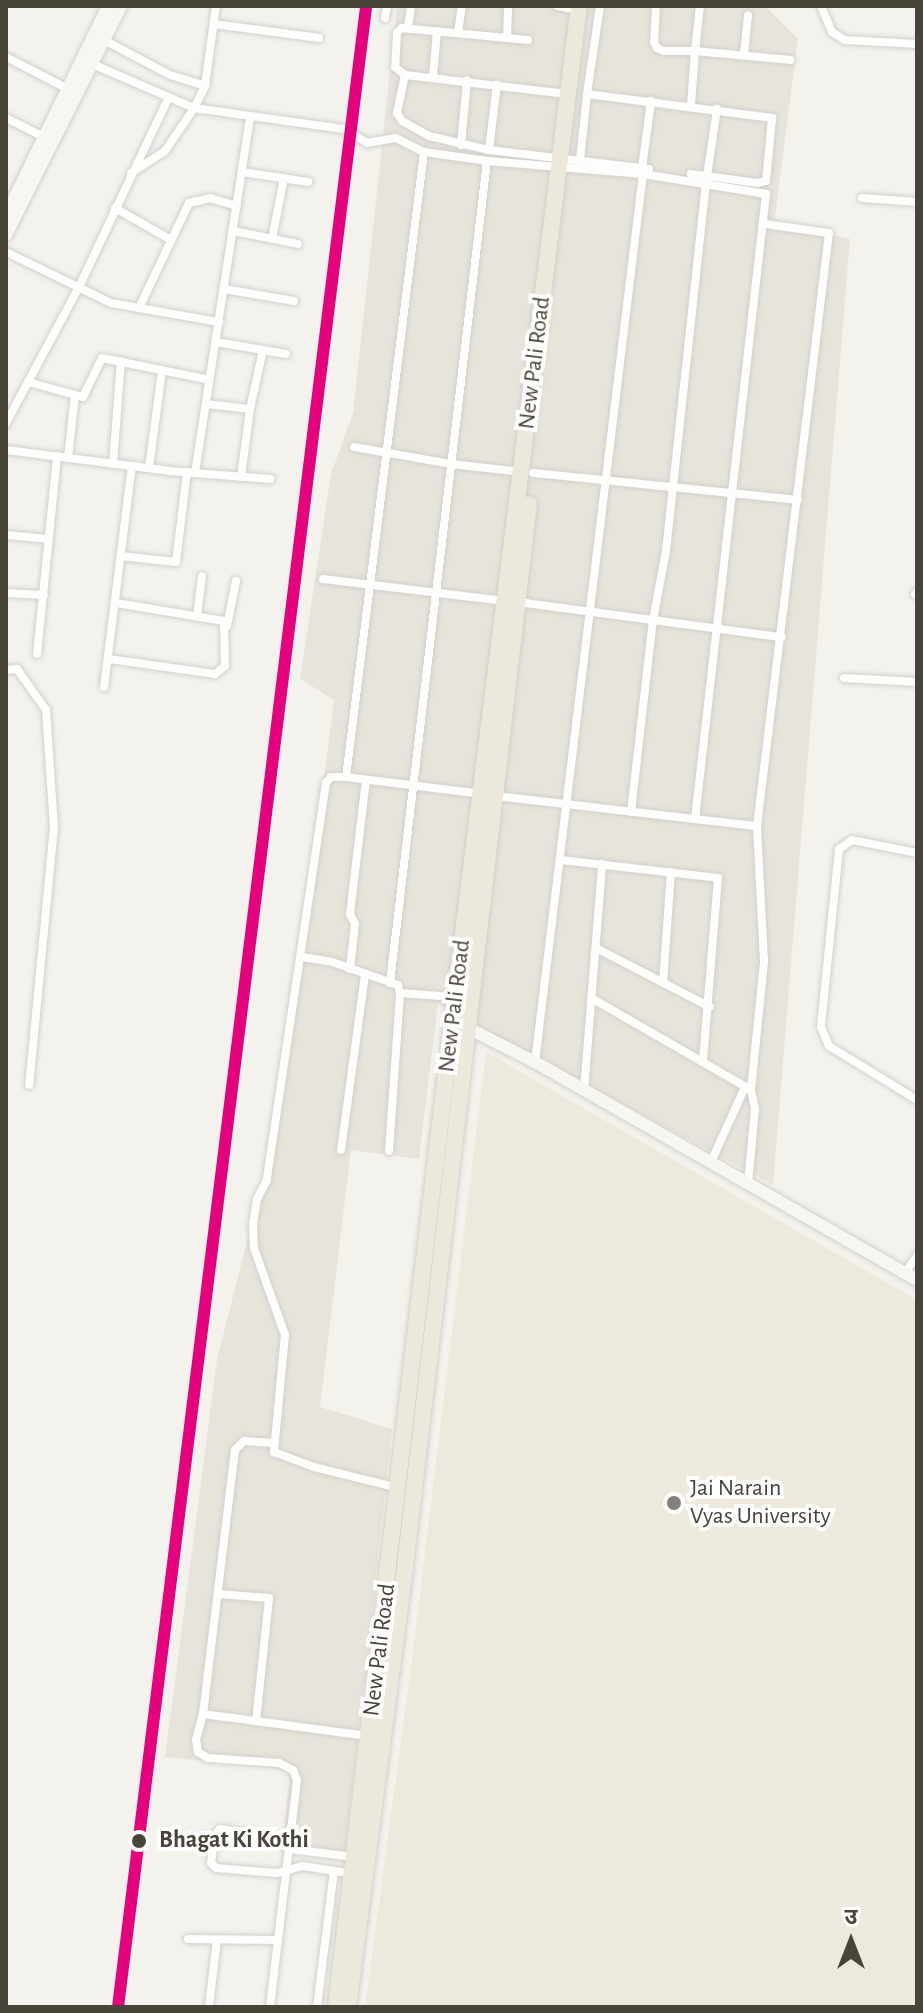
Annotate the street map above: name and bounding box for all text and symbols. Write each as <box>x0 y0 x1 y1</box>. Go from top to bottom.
street label: New Pali Road <box>513 295 557 431</box>
street label: New Pali Road <box>433 938 477 1074</box>
place label: Jai Narain Vyas University <box>690 1475 831 1531</box>
marker: Jai Narain Vyas University <box>665 1494 683 1512</box>
street label: New Pali Road <box>358 1582 402 1718</box>
place label: Bhagat Ki Kothi <box>159 1827 309 1855</box>
marker: Bhagat Ki Kothi <box>126 1828 152 1854</box>
north arrow <box>811 1901 891 1981</box>
text: उ <box>845 1906 857 1928</box>

